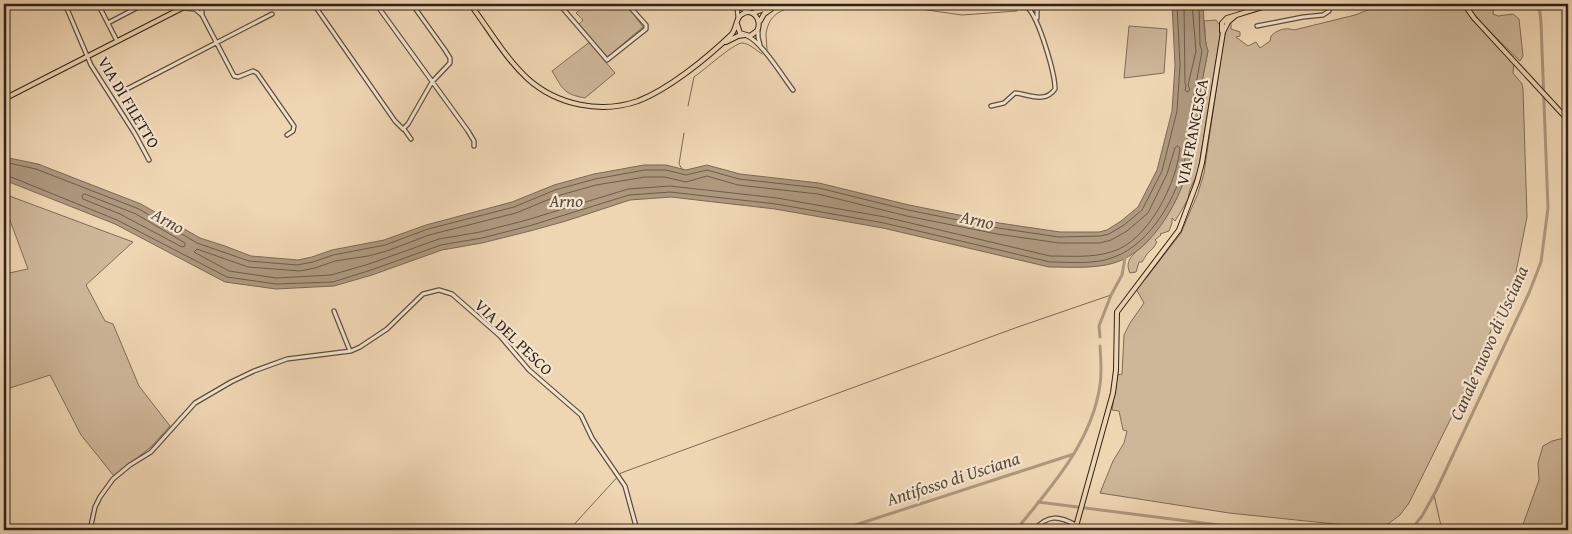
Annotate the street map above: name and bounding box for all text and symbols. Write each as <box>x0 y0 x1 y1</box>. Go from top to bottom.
street label: VIA DI FILETTO <box>92 52 166 153</box>
street label: VIA FRANCESCA <box>1170 76 1214 187</box>
water label: Arno <box>548 187 583 214</box>
water label: Arno <box>146 200 190 241</box>
water label: Arno <box>957 203 997 236</box>
water label: Canale nuovo di Usciana <box>1442 261 1535 424</box>
street label: VIA DEL PESCO <box>469 293 559 381</box>
water label: Antifosso di Usciana <box>882 444 1024 513</box>

